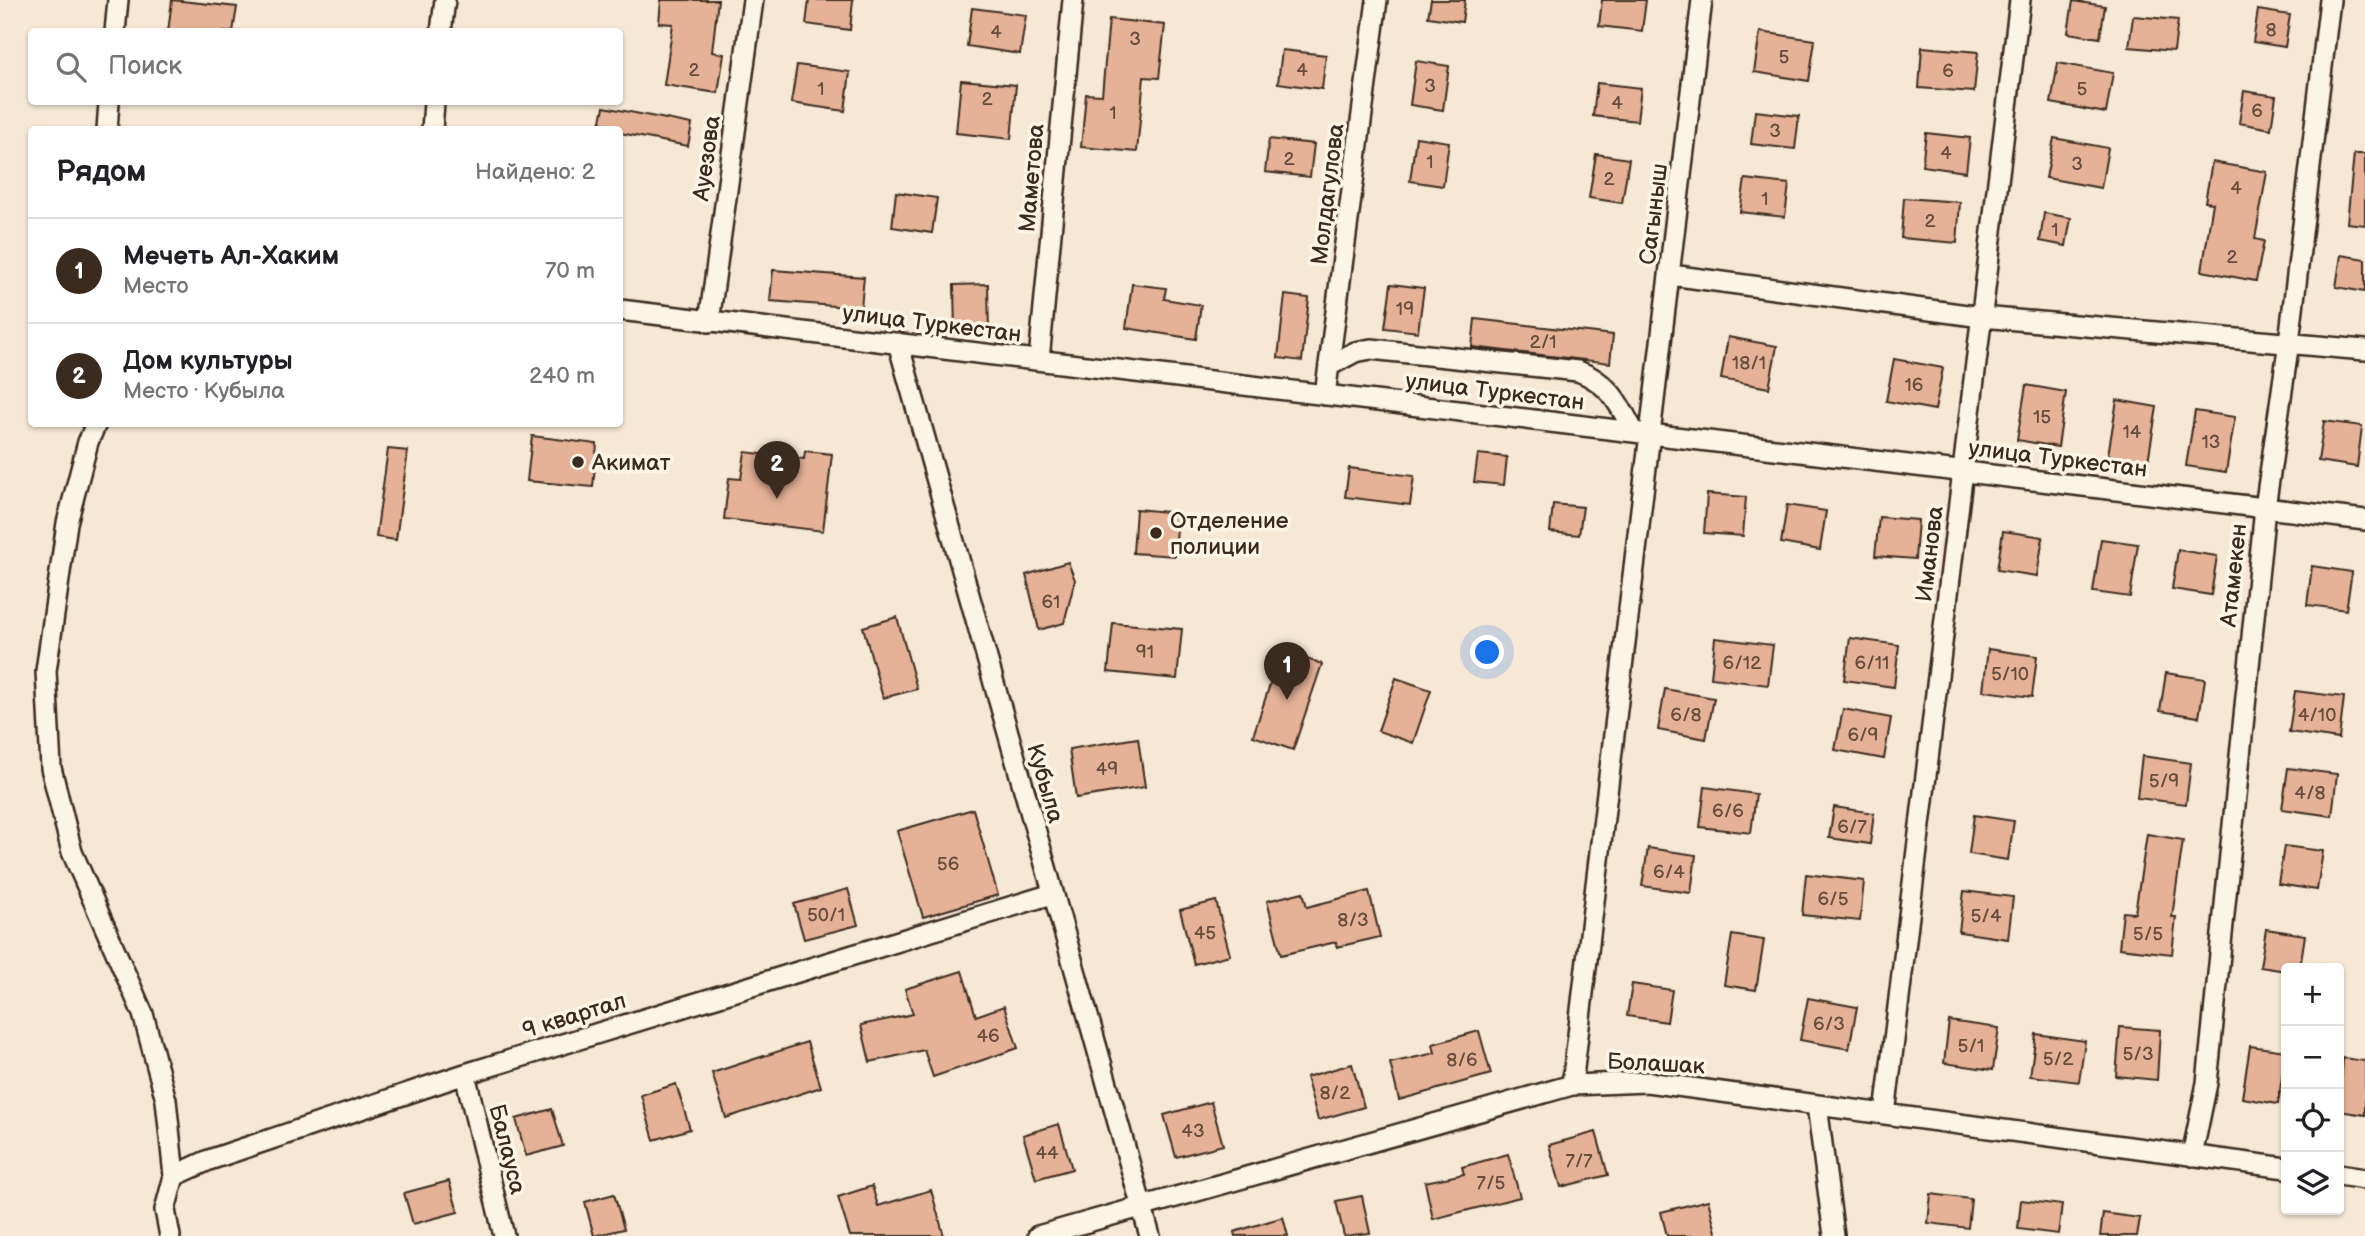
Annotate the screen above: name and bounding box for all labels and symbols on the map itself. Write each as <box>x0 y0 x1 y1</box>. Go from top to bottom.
house number: 8 <box>2265 19 2277 42</box>
house number: 4 <box>990 21 1002 44</box>
house number: 3 <box>1129 28 1141 51</box>
house number: 5 <box>1779 46 1790 69</box>
house number: 2 <box>688 59 700 82</box>
house number: 4 <box>1296 59 1308 82</box>
house number: 6 <box>1942 60 1954 83</box>
house number: 3 <box>1424 75 1436 98</box>
house number: 1 <box>817 78 825 101</box>
house number: 5 <box>2077 78 2088 101</box>
house number: 2 <box>981 88 993 111</box>
house number: 4 <box>1611 92 1623 115</box>
house number: 6 <box>2251 100 2263 123</box>
house number: 1 <box>1109 102 1117 125</box>
street label: Ауезова <box>687 113 727 204</box>
house number: 3 <box>1769 120 1781 143</box>
street label: Маметова <box>1013 122 1051 233</box>
street label: Молдагулова <box>1305 122 1351 266</box>
house number: 4 <box>1940 142 1952 165</box>
house number: 2 <box>1283 148 1295 171</box>
house number: 1 <box>1426 151 1434 174</box>
house number: 3 <box>2071 153 2083 176</box>
street label: Сагыныш <box>1634 162 1674 266</box>
house number: 2 <box>1603 168 1615 191</box>
house number: 4 <box>2230 177 2242 200</box>
house number: 1 <box>1761 188 1769 211</box>
house number: 2 <box>1924 210 1936 233</box>
house number: 1 <box>2051 219 2059 242</box>
house number: 2 <box>2226 246 2238 269</box>
house number: 19 <box>1396 298 1414 321</box>
street label: улица Туркестан <box>841 299 1023 349</box>
house number: 2/1 <box>1529 331 1557 354</box>
house number: 18/1 <box>1732 352 1766 375</box>
street label: улица Туркестан <box>1404 367 1586 417</box>
house number: 16 <box>1905 374 1923 397</box>
house number: 15 <box>2033 406 2051 429</box>
house number: 14 <box>2123 421 2142 444</box>
house number: 13 <box>2201 431 2221 454</box>
street label: улица Туркестан <box>1967 434 2149 484</box>
pin: 2 <box>754 441 800 499</box>
place label: Акимат <box>591 449 671 477</box>
marker: Акимат <box>570 454 586 470</box>
street label: Иманова <box>1910 504 1950 604</box>
place label: Отделение полиции <box>1170 507 1289 561</box>
street label: Атамекен <box>2215 522 2253 629</box>
marker: Отделение полиции <box>1148 525 1164 541</box>
house number: 61 <box>1042 591 1060 614</box>
your location <box>1470 635 1504 669</box>
house number: 91 <box>1136 641 1154 664</box>
pin: 1 <box>1264 642 1310 700</box>
house number: 6/12 <box>1723 652 1762 675</box>
house number: 6/11 <box>1855 652 1889 675</box>
house number: 5/10 <box>1991 663 2029 686</box>
house number: 6/8 <box>1670 704 1702 727</box>
house number: 4/10 <box>2298 704 2336 727</box>
house number: 6/9 <box>1847 724 1879 747</box>
street label: Кубыла <box>1020 740 1070 827</box>
house number: 49 <box>1096 758 1118 781</box>
house number: 5/9 <box>2149 770 2179 793</box>
house number: 4/8 <box>2294 782 2326 805</box>
house number: 6/6 <box>1712 800 1744 823</box>
house number: 6/7 <box>1837 816 1867 839</box>
house number: 56 <box>937 853 959 876</box>
house number: 6/4 <box>1653 861 1685 884</box>
house number: 6/5 <box>1817 888 1849 911</box>
house number: 50/1 <box>807 904 845 927</box>
house number: 5/4 <box>1970 905 2002 928</box>
house number: 8/3 <box>1337 909 1369 932</box>
house number: 45 <box>1194 922 1216 945</box>
house number: 5/5 <box>2133 923 2163 946</box>
street label: 9 квартал <box>519 987 629 1045</box>
house number: 6/3 <box>1813 1013 1845 1036</box>
house number: 46 <box>976 1025 1000 1048</box>
house number: 5/1 <box>1958 1035 1984 1058</box>
house number: 5/3 <box>2122 1043 2154 1066</box>
street label: Болашак <box>1606 1047 1706 1081</box>
house number: 5/2 <box>2043 1048 2074 1071</box>
house number: 8/6 <box>1446 1049 1478 1072</box>
house number: 8/2 <box>1320 1082 1351 1105</box>
street label: Балауса <box>482 1101 532 1197</box>
house number: 43 <box>1181 1120 1205 1143</box>
house number: 44 <box>1035 1142 1059 1165</box>
house number: 7/7 <box>1565 1150 1593 1173</box>
house number: 7/5 <box>1477 1172 1506 1195</box>

